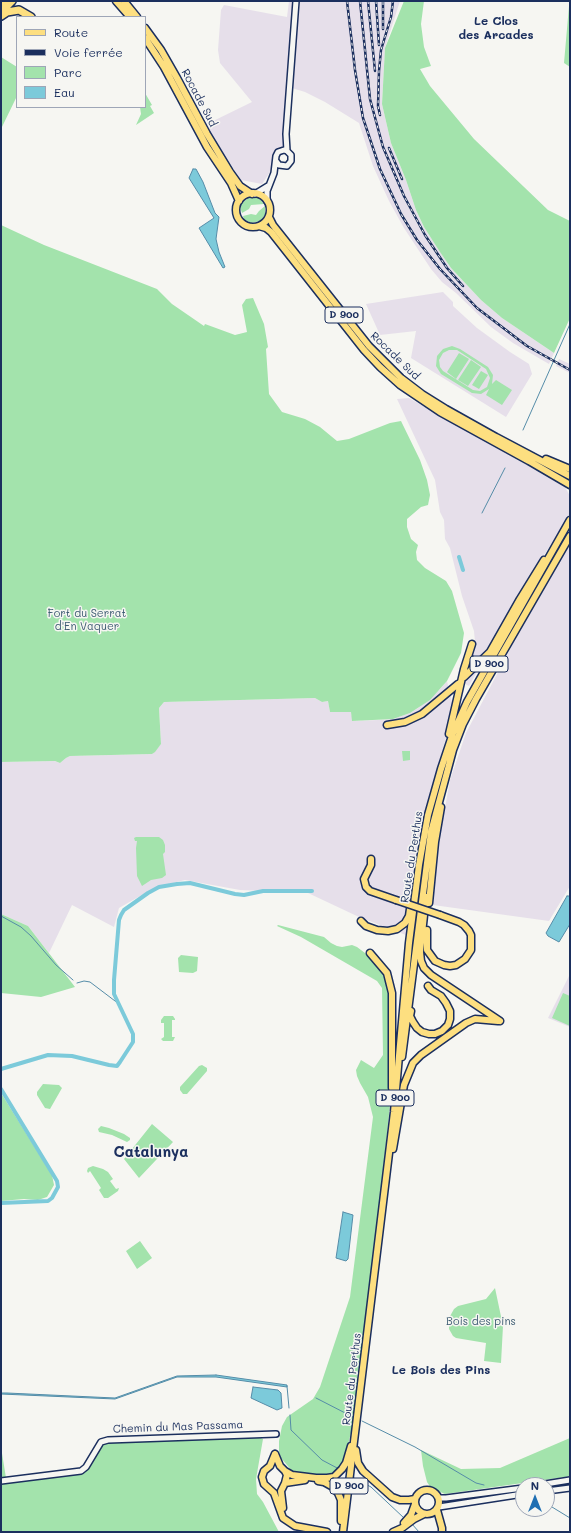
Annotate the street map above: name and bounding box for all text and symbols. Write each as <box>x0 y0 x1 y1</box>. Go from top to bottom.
district label: Le Clos des Arcades <box>458 14 534 42</box>
legend <box>16 16 146 108</box>
text: Route <box>54 24 88 40</box>
text: Voie ferrée <box>54 44 123 60</box>
text: Parc <box>54 64 82 80</box>
street label: Rocade Sud <box>178 67 220 129</box>
text: Eau <box>54 84 75 100</box>
road number: D 900 <box>325 307 363 323</box>
street label: Rocade Sud <box>368 329 422 383</box>
park label: Fort du Serrat d'En Vaquer <box>48 607 126 633</box>
road number: D 900 <box>470 656 508 672</box>
street label: Route du Perthus <box>398 810 426 904</box>
road number: D 900 <box>376 1090 414 1106</box>
district label: Catalunya <box>114 1143 188 1161</box>
park label: Bois des pins <box>446 1315 516 1329</box>
street label: Route du Perthus <box>340 1332 364 1426</box>
district label: Le Bois des Pins <box>392 1363 490 1377</box>
street label: Chemin du Mas Passama <box>113 1418 243 1436</box>
north arrow <box>515 1477 555 1517</box>
road number: D 900 <box>330 1478 368 1494</box>
text: N <box>531 1478 539 1493</box>

